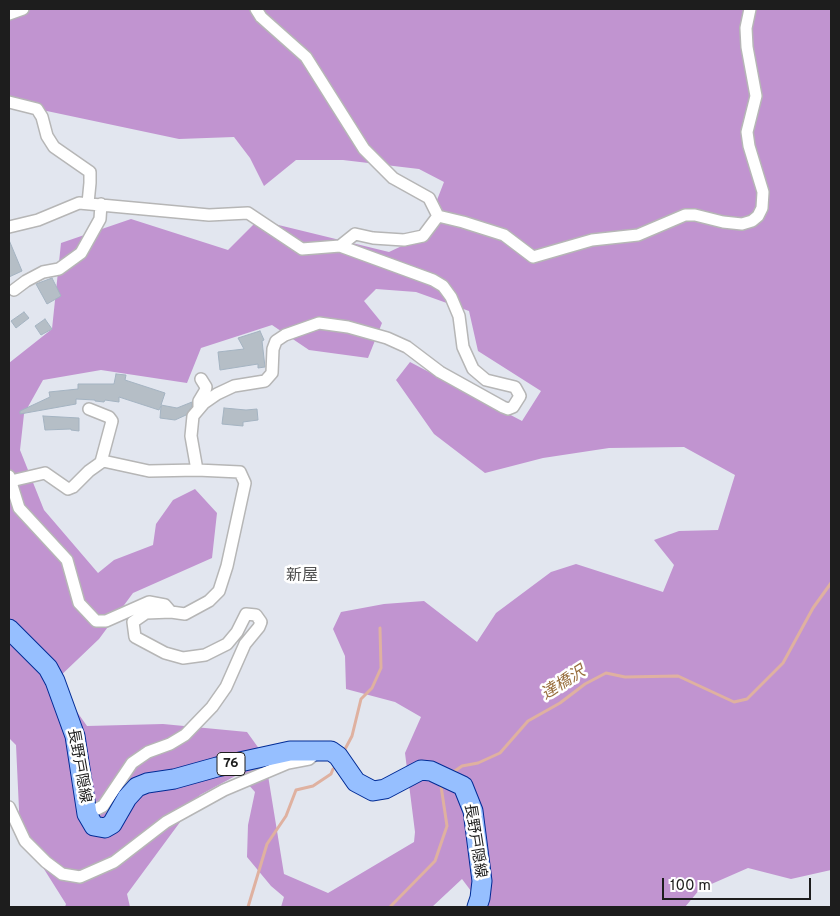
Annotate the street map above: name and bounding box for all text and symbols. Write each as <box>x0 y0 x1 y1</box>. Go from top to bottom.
district label: 新屋 <box>286 567 318 587</box>
water label: 達橋沢 <box>539 663 589 705</box>
street label: 長野戸隠線 <box>63 728 93 804</box>
road number: 76 <box>217 752 245 776</box>
street label: 長野戸隠線 <box>459 803 489 879</box>
scale bar <box>665 868 814 900</box>
text: 100 m <box>670 877 711 896</box>

